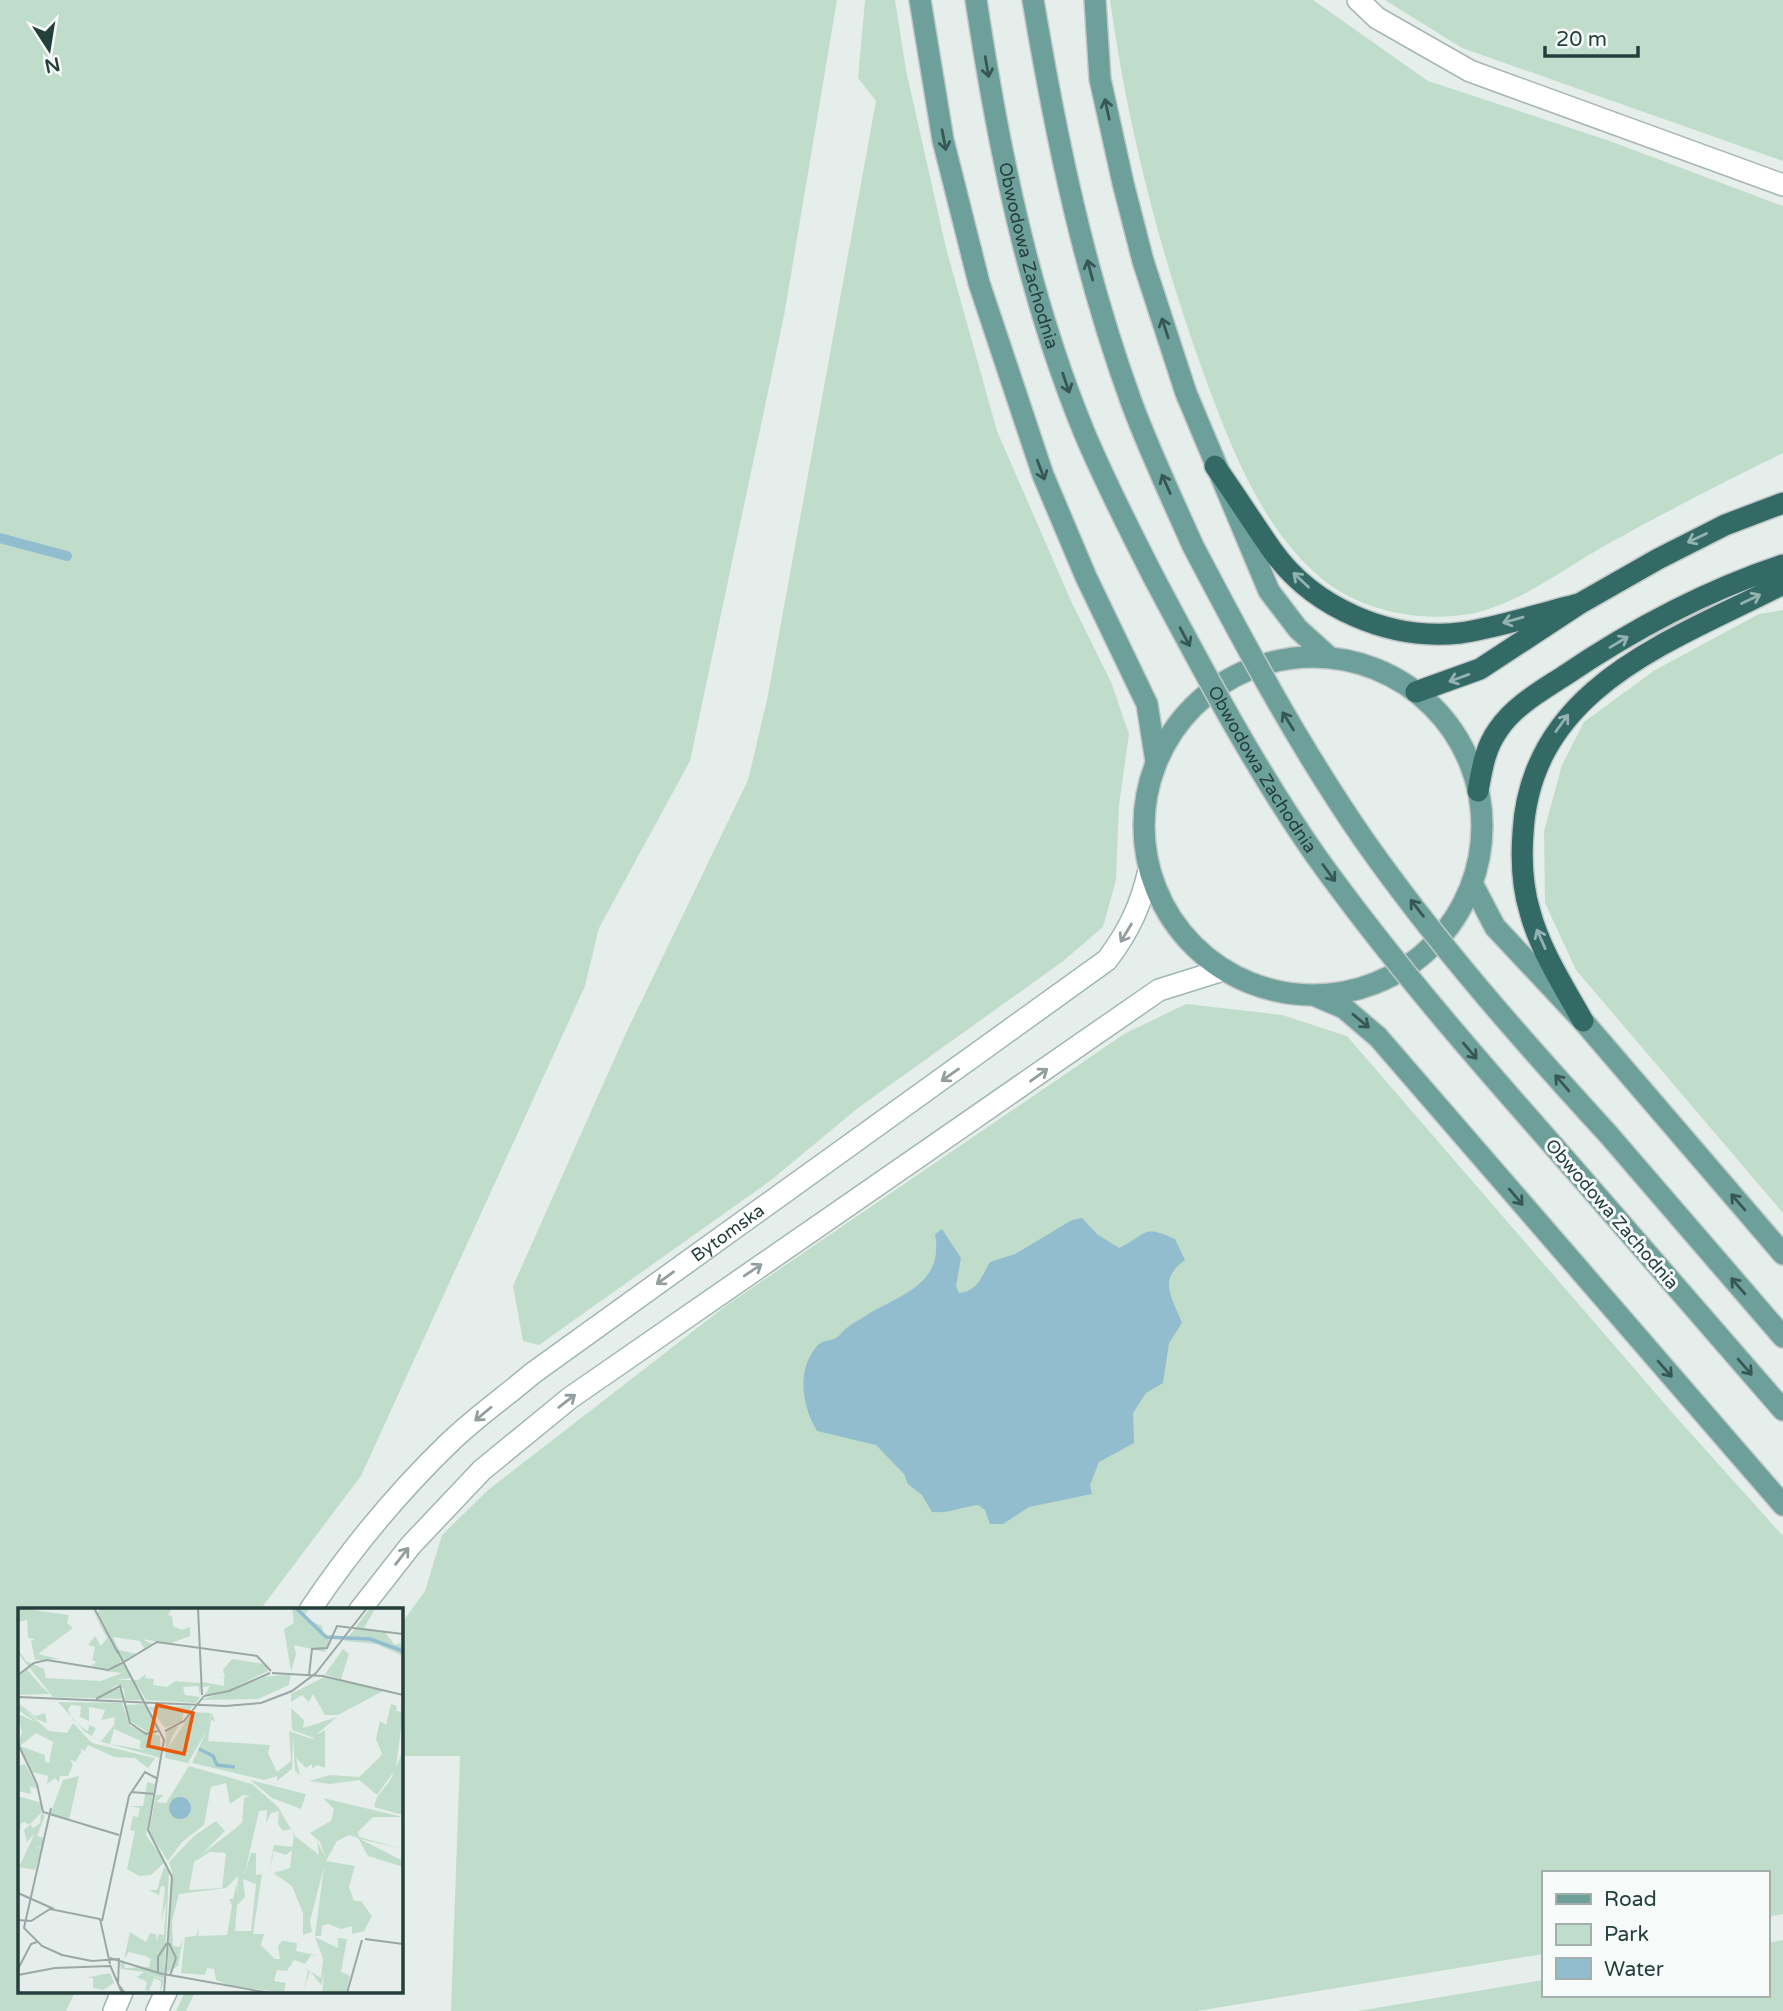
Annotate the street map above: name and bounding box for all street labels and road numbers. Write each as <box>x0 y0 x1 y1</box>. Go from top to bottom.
street label: Obwodowa Zachodnia <box>994 160 1064 352</box>
street label: Obwodowa Zachodnia <box>1203 682 1322 857</box>
street label: Obwodowa Zachodnia <box>1541 1134 1683 1294</box>
street label: Bytomska <box>687 1199 769 1267</box>

